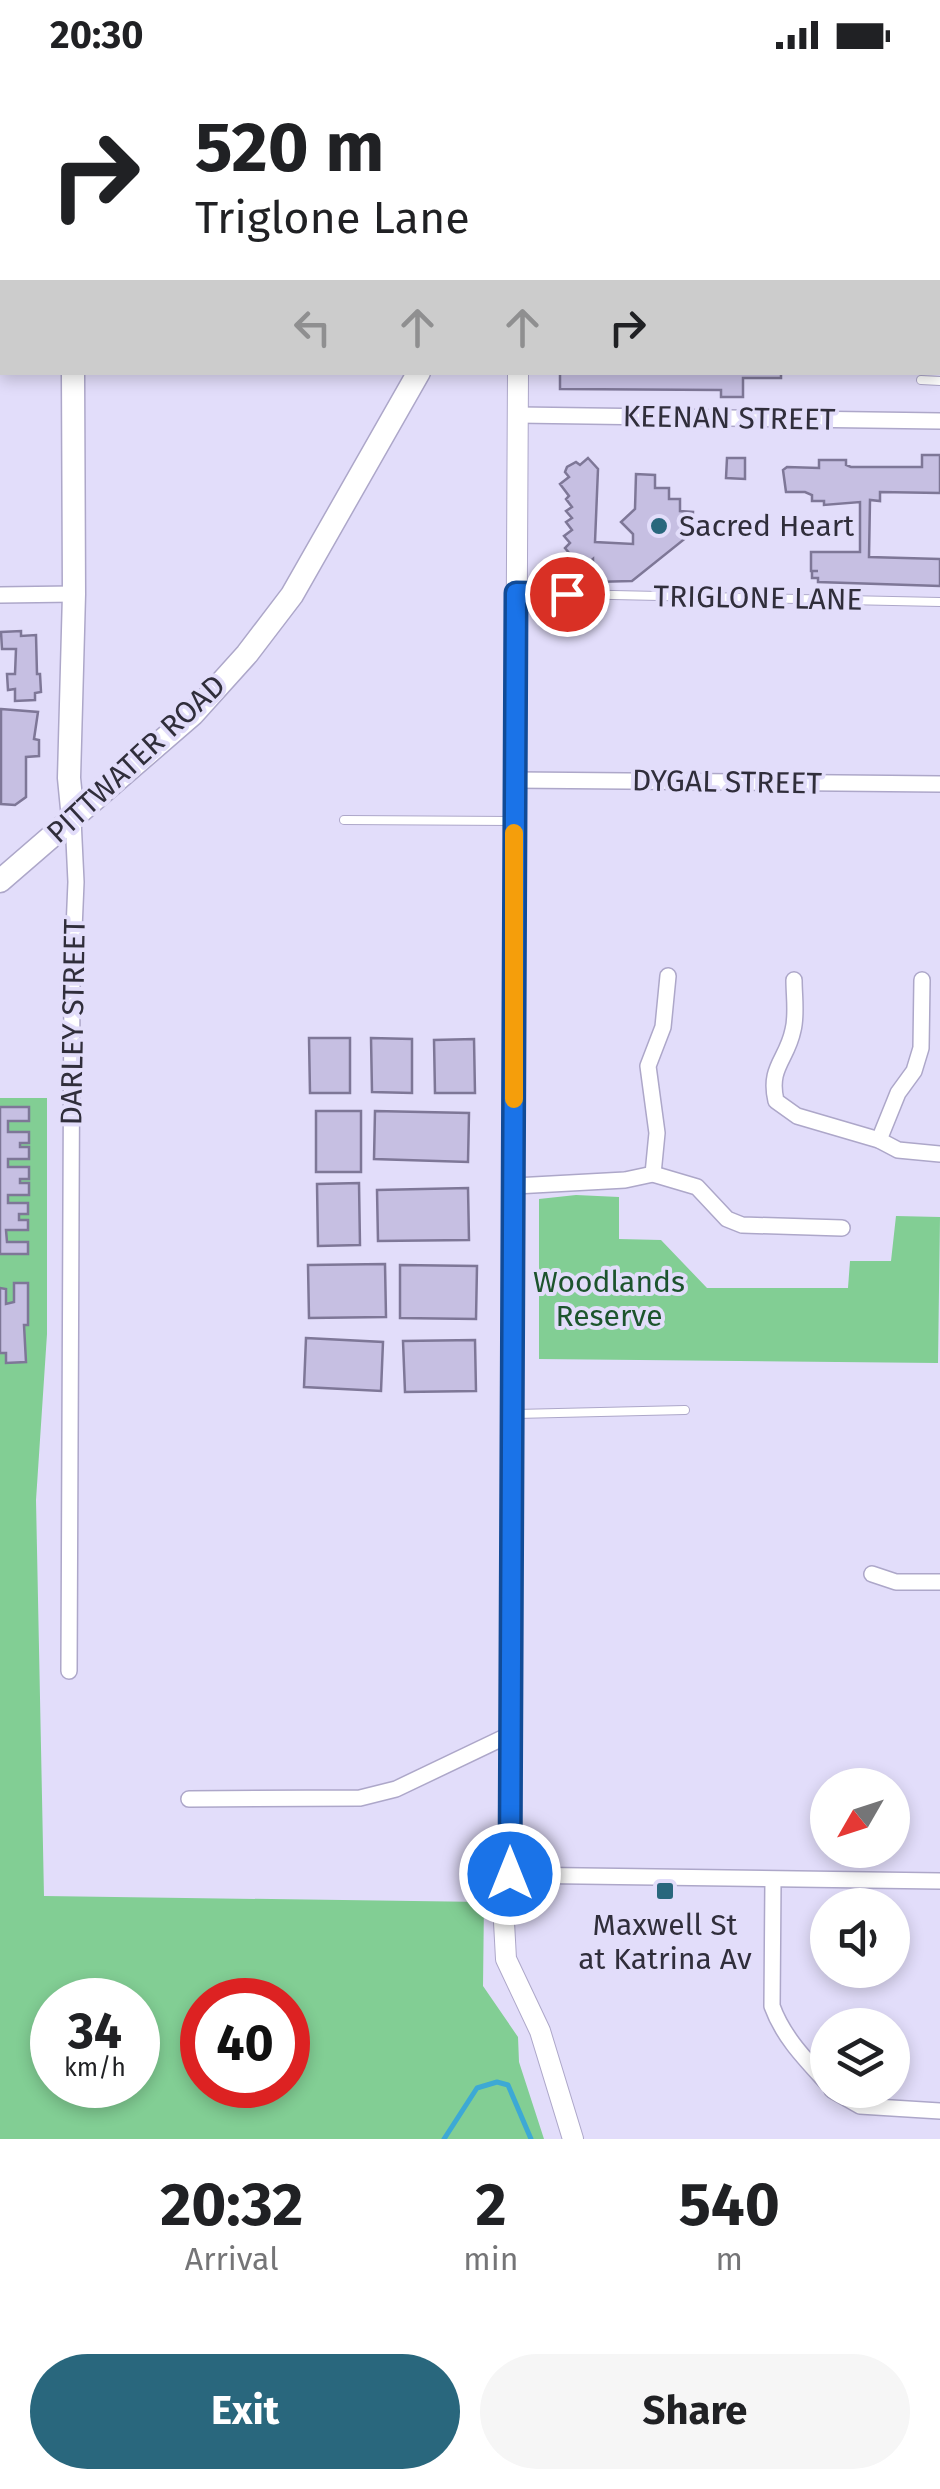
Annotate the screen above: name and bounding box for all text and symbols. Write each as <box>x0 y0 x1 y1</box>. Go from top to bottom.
text: 20:30 <box>50 12 144 58</box>
text: 520 m <box>195 106 384 190</box>
icon: right <box>30 110 160 240</box>
text: Triglone Lane <box>195 191 470 245</box>
icon: left <box>285 300 340 355</box>
icon: ahead <box>390 300 445 355</box>
icon: ahead <box>495 300 550 355</box>
icon: right <box>600 300 655 355</box>
street label: KEENAN STREET <box>622 398 836 438</box>
place label: Sacred Heart <box>679 508 854 544</box>
marker: Sacred Heart <box>648 515 670 537</box>
pin <box>525 552 610 637</box>
icon: arrive <box>540 567 595 622</box>
street label: TRIGLONE LANE <box>653 578 863 618</box>
street label: PITTWATER ROAD <box>40 667 232 851</box>
street label: DYGAL STREET <box>632 762 823 802</box>
street label: DARLEY STREET <box>53 918 93 1126</box>
park label: Woodlands Reserve <box>533 1264 685 1334</box>
north arrow <box>810 1768 910 1868</box>
map controls <box>810 1768 910 2108</box>
position arrow <box>458 1822 562 1926</box>
marker: Maxwell St at Katrina Av <box>654 1880 676 1902</box>
button: sound <box>810 1888 910 1988</box>
place label: Maxwell St at Katrina Av <box>578 1907 752 1977</box>
speed limit sign: 40 <box>180 1978 310 2108</box>
text: 34 <box>68 2001 122 2061</box>
button: layers <box>810 2008 910 2108</box>
text: km/h <box>64 2053 126 2083</box>
text: 20:32 <box>160 2169 303 2241</box>
text: 2 <box>475 2169 506 2241</box>
text: 540 <box>679 2169 780 2241</box>
text: Arrival <box>185 2240 279 2278</box>
text: min <box>463 2240 519 2278</box>
text: m <box>716 2240 743 2278</box>
button: Exit <box>30 2354 460 2469</box>
button: Share <box>480 2354 910 2469</box>

